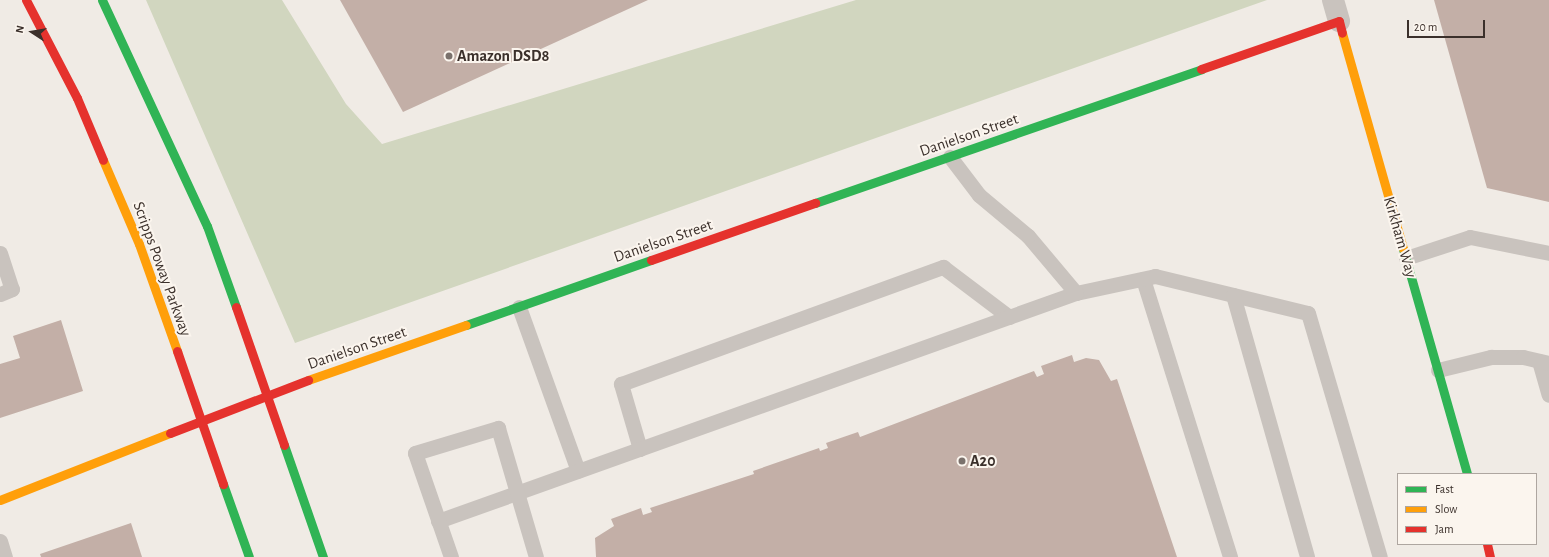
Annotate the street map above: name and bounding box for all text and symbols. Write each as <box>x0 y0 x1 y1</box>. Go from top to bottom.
north arrow <box>12 12 52 52</box>
scale bar <box>1409 12 1487 38</box>
text: 20 m <box>1414 21 1437 33</box>
text: N <box>14 25 26 34</box>
place label: Amazon DSD8 <box>457 46 549 66</box>
marker: Amazon DSD8 <box>444 51 454 61</box>
street label: Danielson Street <box>917 109 1021 161</box>
street label: Kirkham Way <box>1379 194 1421 280</box>
street label: Scripps Poway Parkway <box>129 199 195 339</box>
street label: Danielson Street <box>611 215 715 267</box>
street label: Danielson Street <box>305 322 409 374</box>
place label: A20 <box>970 451 995 471</box>
marker: A20 <box>957 456 967 466</box>
legend <box>1397 473 1537 545</box>
text: Fast <box>1435 483 1454 495</box>
text: Slow <box>1435 503 1457 515</box>
text: Jam <box>1435 523 1454 535</box>

